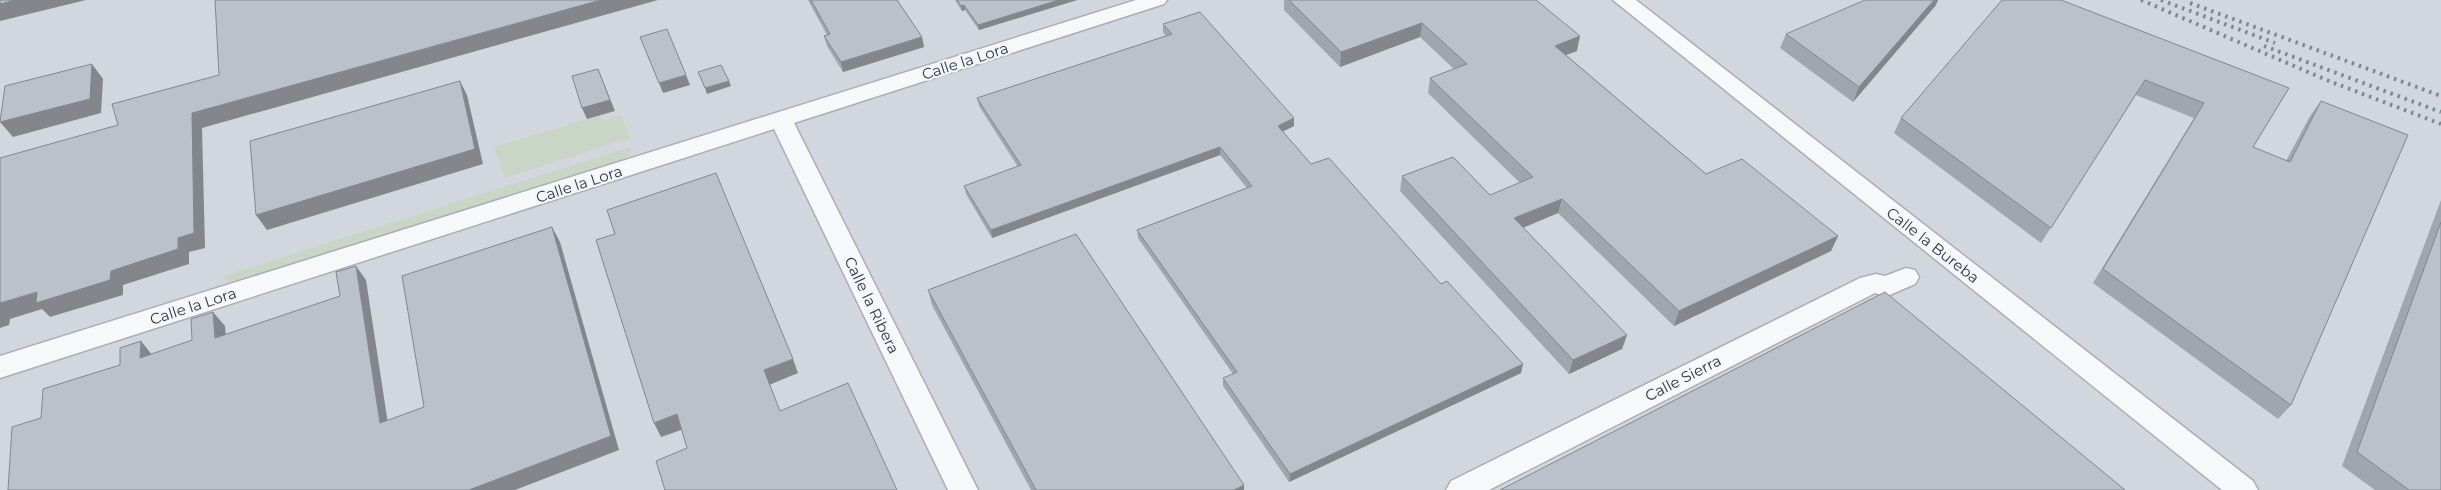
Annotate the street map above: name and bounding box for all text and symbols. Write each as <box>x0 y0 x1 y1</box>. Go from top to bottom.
street label: Calle la Lora <box>919 38 1011 84</box>
street label: Calle la Lora <box>533 161 625 207</box>
street label: Calle la Bureba <box>1883 203 1983 287</box>
street label: Calle la Ribera <box>840 253 904 357</box>
street label: Calle la Lora <box>147 283 239 329</box>
street label: Calle Sierra <box>1642 351 1724 405</box>

